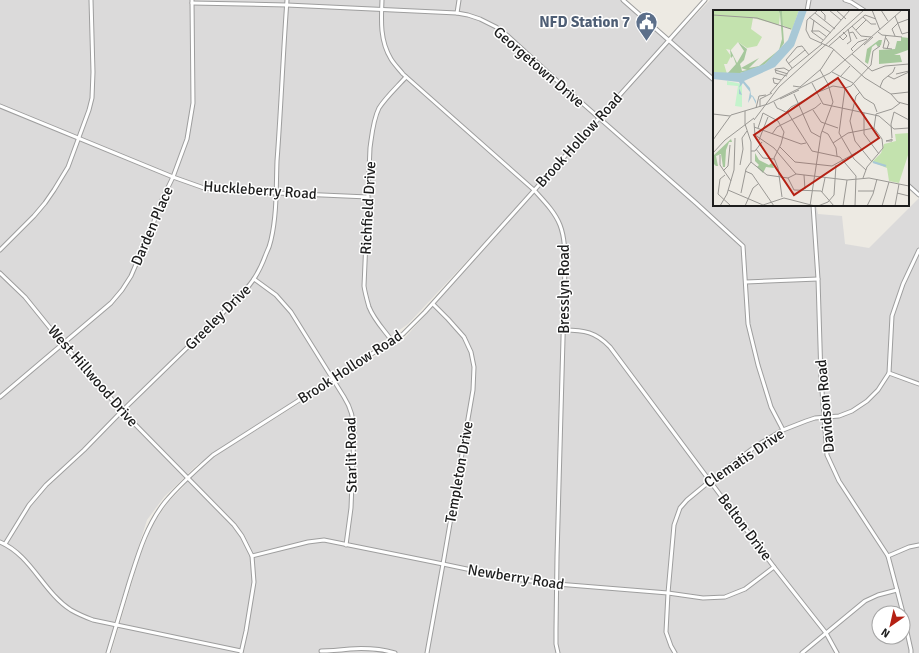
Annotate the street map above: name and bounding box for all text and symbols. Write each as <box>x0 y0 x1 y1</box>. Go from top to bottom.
public building icon: NFD Station 7 <box>633 9 659 42</box>
inset map <box>713 10 909 206</box>
place label: NFD Station 7 <box>539 13 630 31</box>
street label: Georgetown Drive <box>490 23 588 111</box>
street label: Brook Hollow Road <box>532 89 626 191</box>
street label: Richfield Drive <box>357 161 379 255</box>
street label: Huckleberry Road <box>203 177 317 203</box>
street label: Darden Place <box>127 184 177 268</box>
street label: Bresslyn Road <box>555 244 573 334</box>
street label: Greeley Drive <box>181 280 255 354</box>
street label: West Hillwood Drive <box>44 322 142 430</box>
street label: Brook Hollow Road <box>294 327 406 407</box>
street label: Davidson Road <box>812 359 838 453</box>
street label: Starlit Road <box>341 417 361 493</box>
street label: Templeton Drive <box>441 420 477 524</box>
street label: Clematis Drive <box>700 425 788 491</box>
street label: Belton Drive <box>714 490 776 564</box>
street label: Newberry Road <box>466 560 566 594</box>
north arrow <box>871 605 911 645</box>
text: N <box>879 625 892 640</box>

